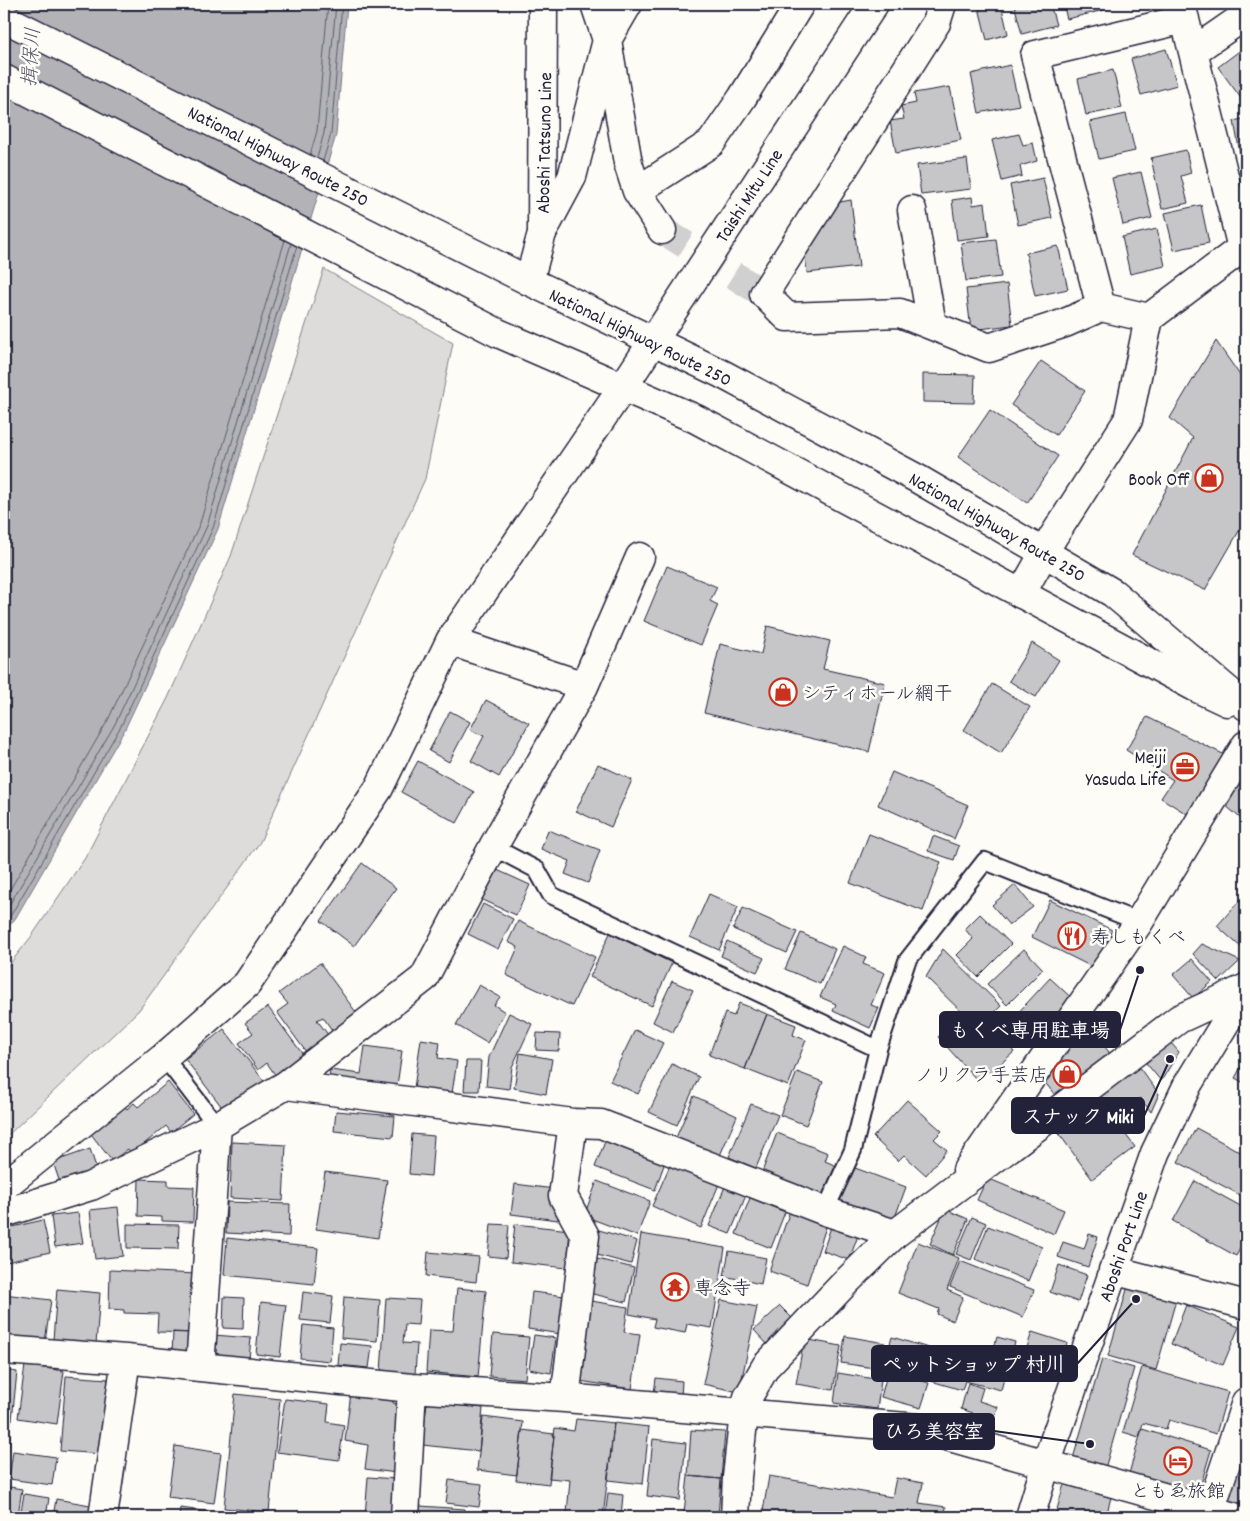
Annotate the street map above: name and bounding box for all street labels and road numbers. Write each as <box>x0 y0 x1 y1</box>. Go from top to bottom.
street label: Aboshi Tatsuno Line <box>532 72 561 214</box>
street label: National Highway Route 250 <box>182 101 373 216</box>
street label: Taishi Mitu Line <box>710 145 791 249</box>
street label: National Highway Route 250 <box>544 283 735 395</box>
street label: National Highway Route 250 <box>903 467 1090 591</box>
street label: Aboshi Port Line <box>1094 1188 1157 1306</box>

